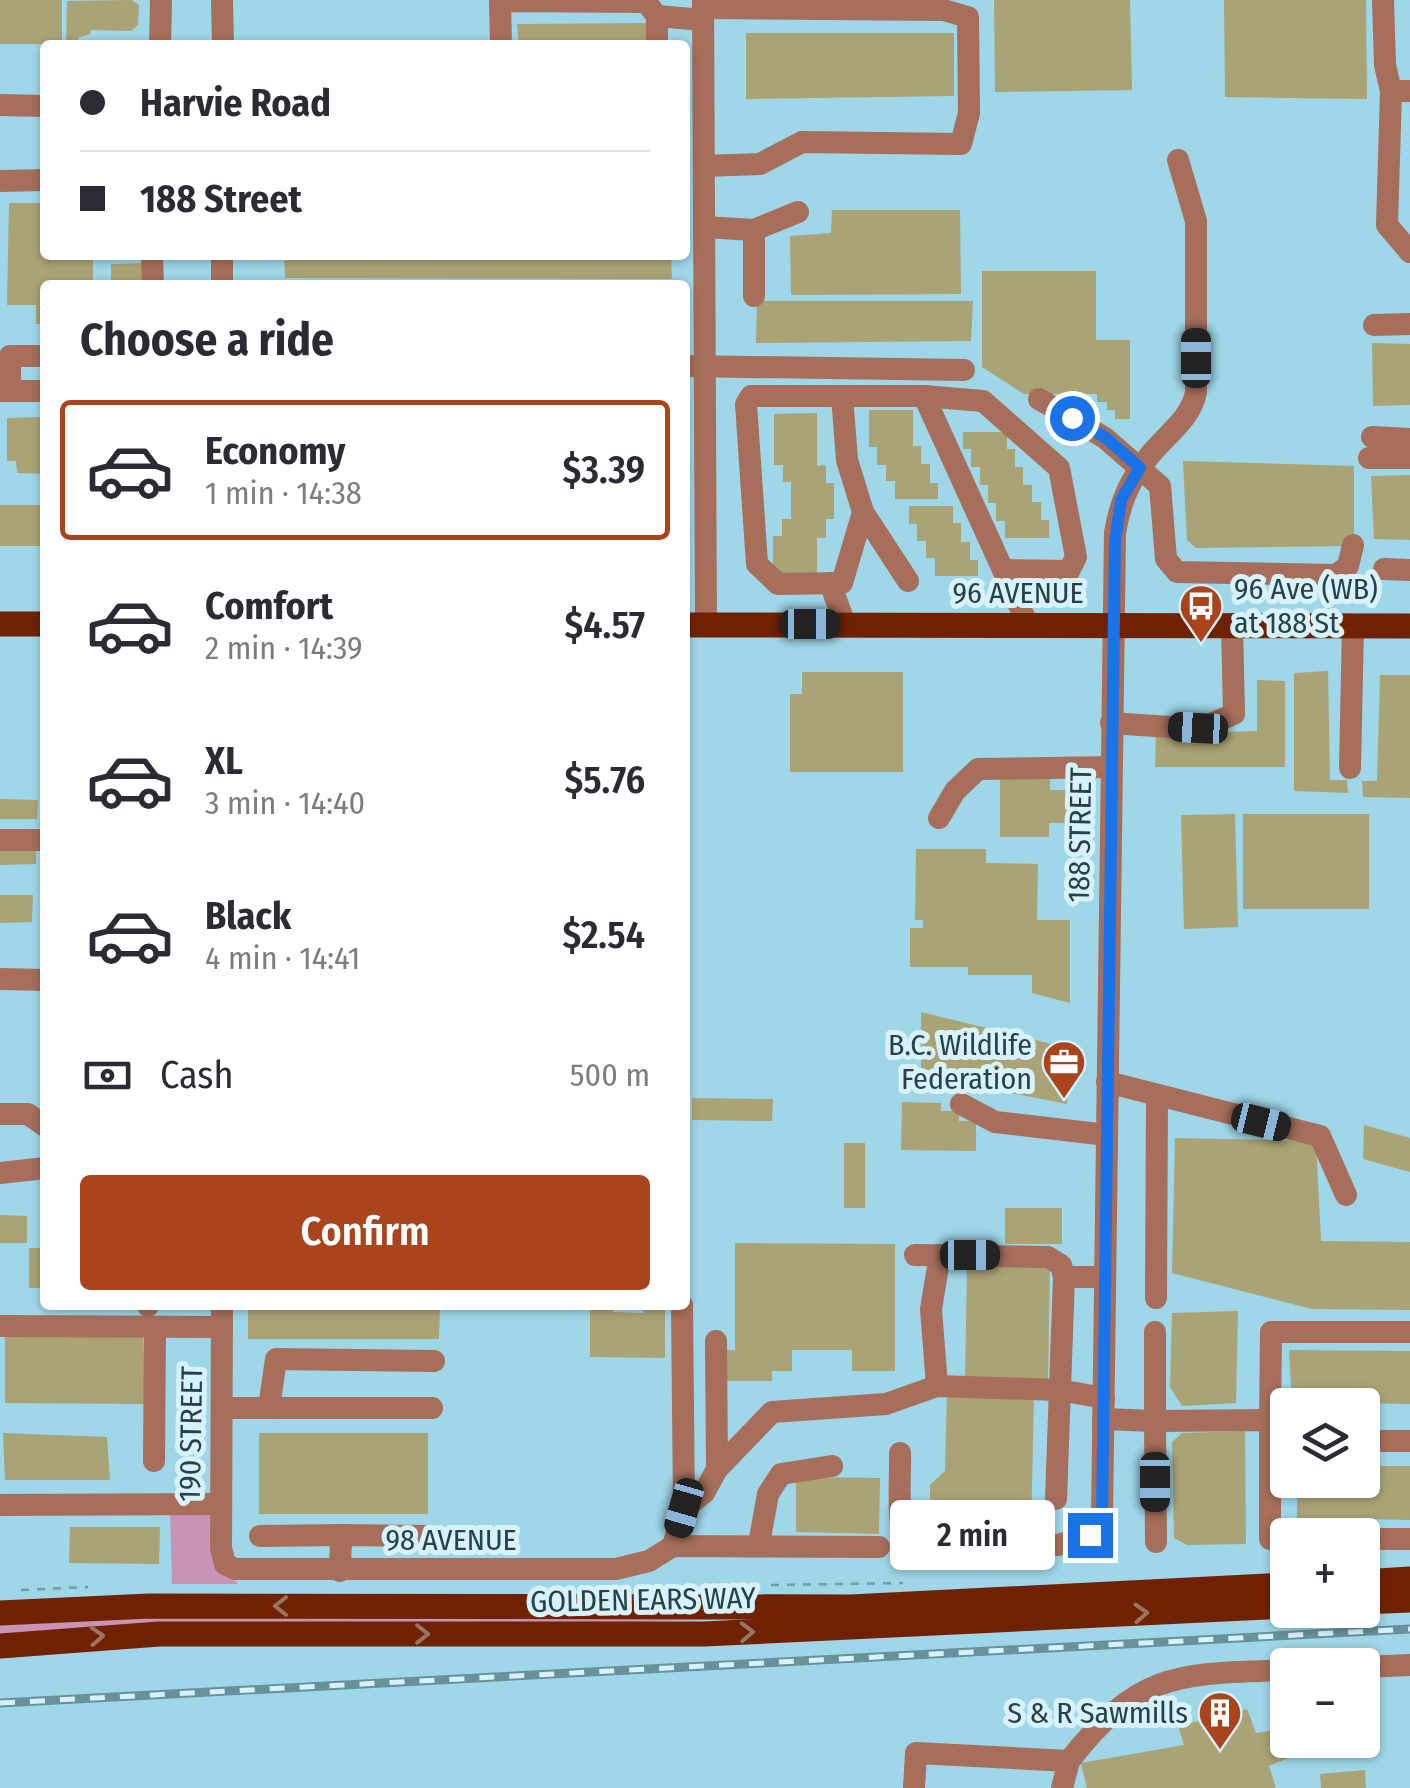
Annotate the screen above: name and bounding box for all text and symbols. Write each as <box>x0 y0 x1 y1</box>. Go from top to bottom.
text: Harvie Road <box>140 80 331 126</box>
text: 188 Street <box>140 176 302 222</box>
text: Choose a ride <box>80 313 334 367</box>
car <box>1181 328 1211 388</box>
route start <box>1050 396 1095 441</box>
icon: car <box>85 425 175 515</box>
text: Economy <box>205 428 345 474</box>
text: $3.39 <box>563 447 645 493</box>
text: 1 min · 14:38 <box>205 474 362 512</box>
place label: 96 Ave (WB) at 188 St <box>1234 571 1378 641</box>
street label: 96 AVENUE <box>952 575 1084 611</box>
icon: car <box>85 580 175 670</box>
text: Comfort <box>205 583 333 629</box>
bus stop icon: 96 Ave (WB) at 188 St <box>1178 583 1224 644</box>
text: $4.57 <box>565 602 645 648</box>
car <box>780 609 840 639</box>
text: 2 min · 14:39 <box>205 629 363 667</box>
car <box>1167 711 1229 745</box>
icon: car <box>85 735 175 825</box>
text: XL <box>205 738 243 784</box>
text: $5.76 <box>564 757 645 803</box>
street label: 188 STREET <box>1061 767 1099 903</box>
text: 3 min · 14:40 <box>205 784 365 822</box>
icon: car <box>85 890 175 980</box>
text: Black <box>205 893 291 939</box>
text: $2.54 <box>563 912 645 958</box>
text: 4 min · 14:41 <box>205 939 360 977</box>
place label: B.C. Wildlife Federation <box>888 1027 1032 1097</box>
office icon: B.C. Wildlife Federation <box>1041 1039 1087 1100</box>
icon: cash <box>80 1048 135 1103</box>
text: Cash <box>160 1052 234 1098</box>
text: 500 m <box>570 1056 650 1094</box>
car <box>1228 1100 1294 1144</box>
button: Confirm <box>80 1175 650 1290</box>
car <box>940 1240 1000 1270</box>
street label: 190 STREET <box>172 1366 210 1502</box>
map controls <box>1270 1388 1380 1758</box>
button: layers <box>1270 1388 1380 1498</box>
car <box>1140 1452 1170 1512</box>
car <box>661 1475 707 1541</box>
callout: 2 min <box>890 1500 1055 1570</box>
route end <box>1068 1513 1113 1558</box>
text: 2 min <box>937 1516 1008 1554</box>
button: + <box>1270 1518 1380 1628</box>
street label: 98 AVENUE <box>385 1522 517 1558</box>
street label: GOLDEN EARS WAY <box>530 1580 756 1620</box>
one-way arrow <box>272 1595 288 1617</box>
one-way arrow <box>1134 1603 1150 1624</box>
one-way arrow <box>739 1622 755 1643</box>
one-way arrow <box>414 1623 430 1645</box>
one-way arrow <box>89 1626 105 1647</box>
button: − <box>1270 1648 1380 1758</box>
building icon: S & R Sawmills <box>1197 1690 1243 1751</box>
place label: S & R Sawmills <box>1007 1695 1188 1731</box>

